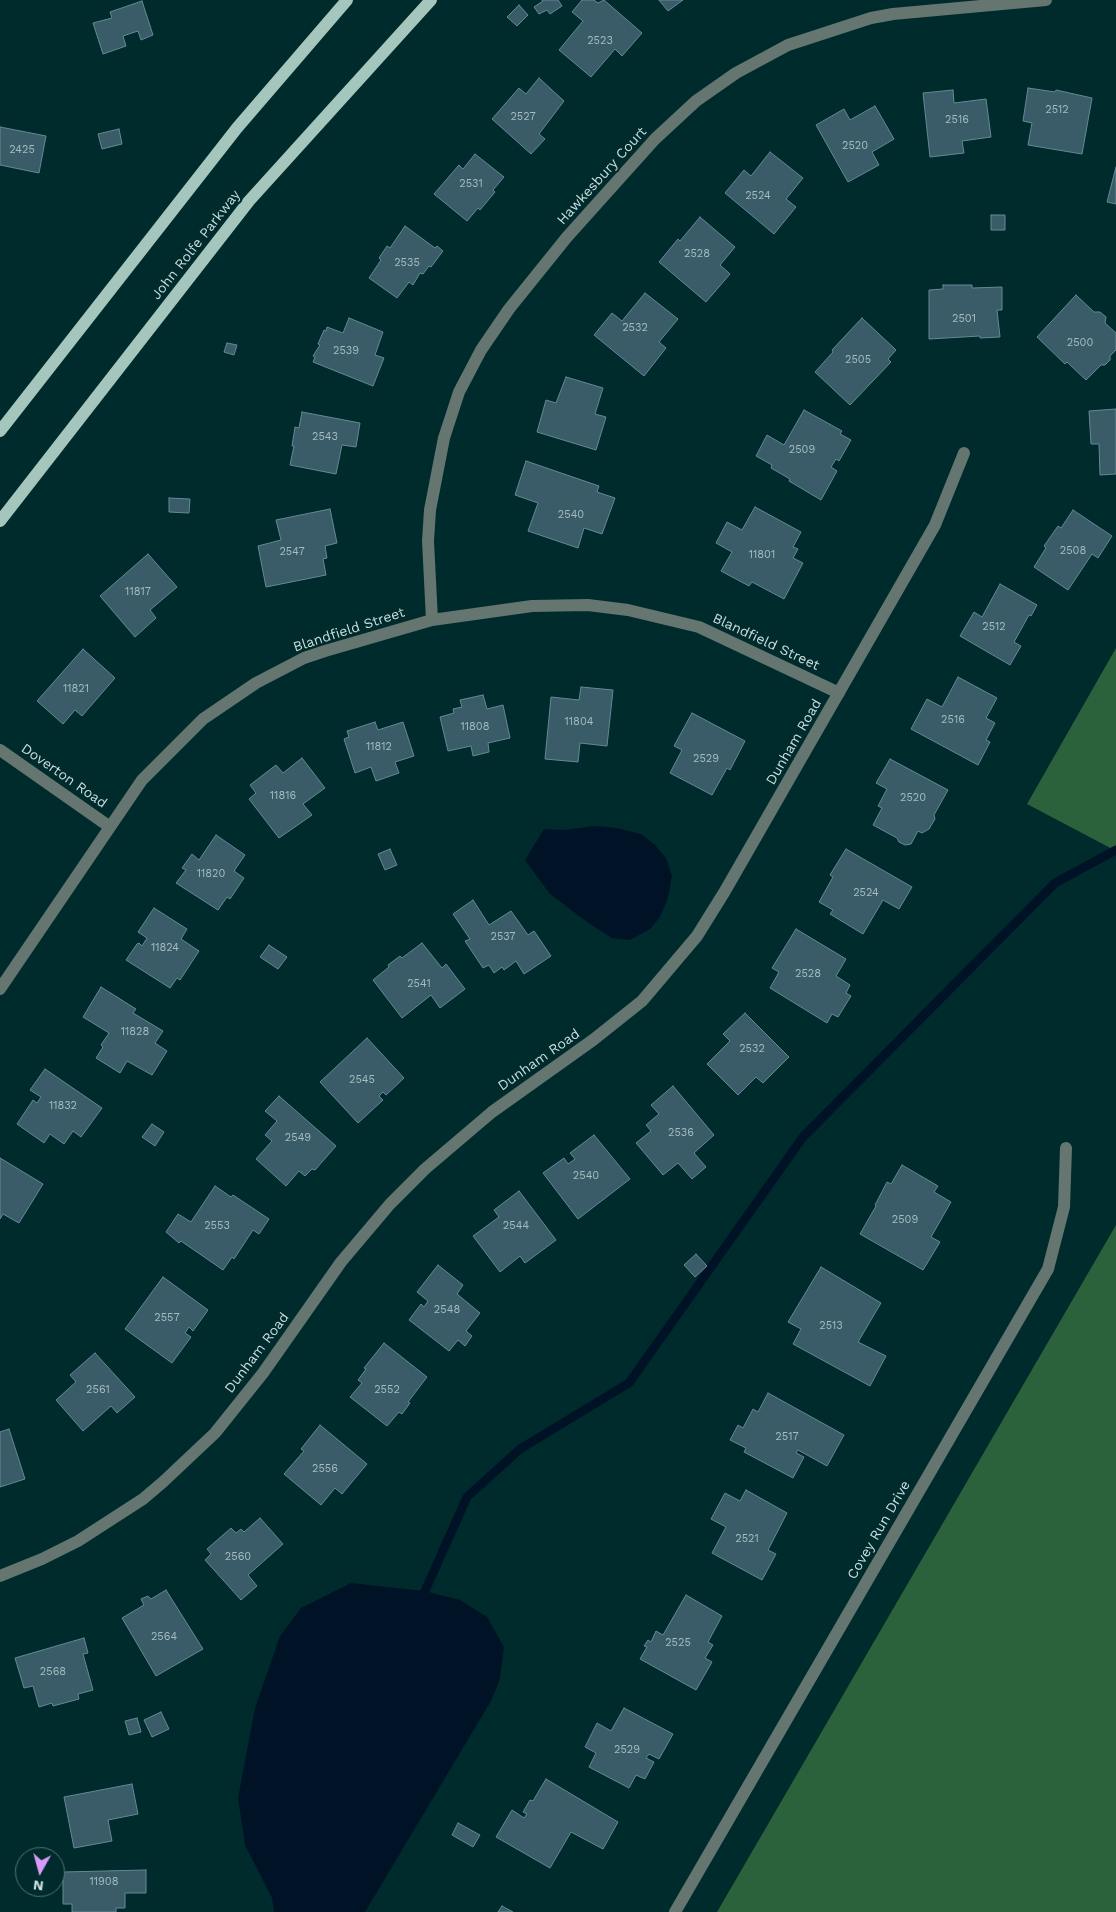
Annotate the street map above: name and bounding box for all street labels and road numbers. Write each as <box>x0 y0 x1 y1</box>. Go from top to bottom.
street label: Hawkesbury Court <box>554 124 650 228</box>
street label: John Rolfe Parkway <box>148 187 244 303</box>
street label: Blandfield Street <box>291 604 407 656</box>
street label: Blandfield Street <box>710 610 822 674</box>
street label: Dunham Road <box>763 696 825 788</box>
street label: Doverton Road <box>18 740 110 812</box>
street label: Dunham Road <box>495 1026 583 1094</box>
street label: Dunham Road <box>221 1309 293 1397</box>
street label: Covey Run Drive <box>844 1478 914 1582</box>

